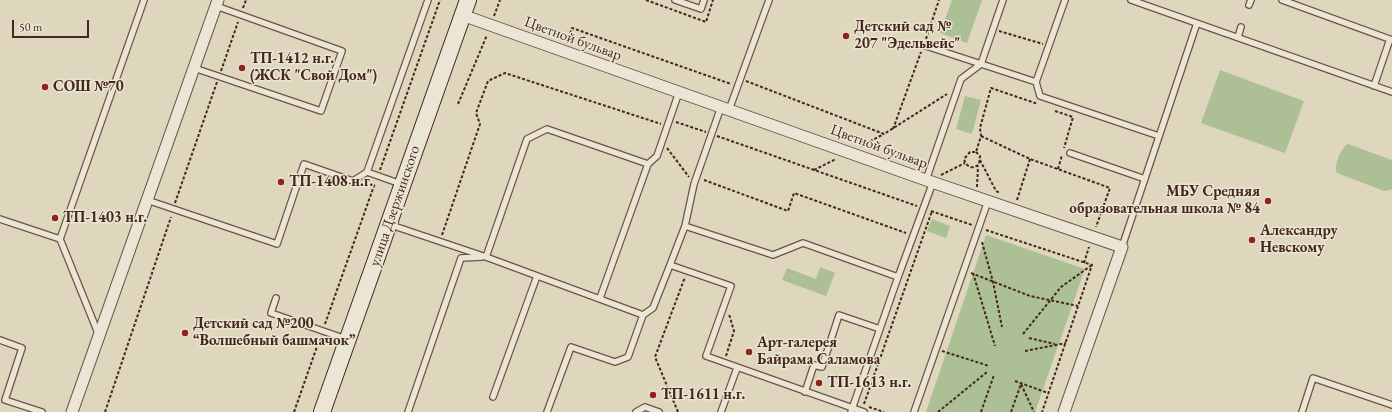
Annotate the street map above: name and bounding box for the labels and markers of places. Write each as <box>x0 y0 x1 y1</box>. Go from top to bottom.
place label: Детский сад № 207 "Эдельвейс" <box>854 18 960 53</box>
marker: Детский сад № 207 "Эдельвейс" <box>841 31 851 41</box>
place label: ТП-1412 н.г. (ЖСК "Свой Дом") <box>250 50 377 85</box>
marker: ТП-1412 н.г. (ЖСК "Свой Дом") <box>237 63 247 73</box>
place label: СОШ №70 <box>53 78 124 96</box>
marker: СОШ №70 <box>40 82 50 92</box>
place label: ТП-1408 н.г. <box>289 173 373 191</box>
marker: ТП-1408 н.г. <box>276 177 286 187</box>
place label: МБУ Средняя образовательная школа № 84 <box>1069 183 1260 218</box>
marker: МБУ Средняя образовательная школа № 84 <box>1263 196 1273 206</box>
place label: ТП-1403 н.г. <box>63 209 147 227</box>
marker: ТП-1403 н.г. <box>50 213 60 223</box>
place label: Александру Невскому <box>1260 222 1338 257</box>
marker: Александру Невскому <box>1247 235 1257 245</box>
place label: Детский сад №200 “Волшебный башмачок” <box>193 315 355 350</box>
marker: Детский сад №200 “Волшебный башмачок” <box>180 328 190 338</box>
place label: Арт-галерея Байрама Саламова <box>757 334 880 369</box>
marker: Арт-галерея Байрама Саламова <box>744 347 754 357</box>
place label: ТП-1613 н.г. <box>827 374 911 392</box>
marker: ТП-1613 н.г. <box>814 378 824 388</box>
place label: ТП-1611 н.г. <box>661 386 745 404</box>
marker: ТП-1611 н.г. <box>648 390 658 400</box>

